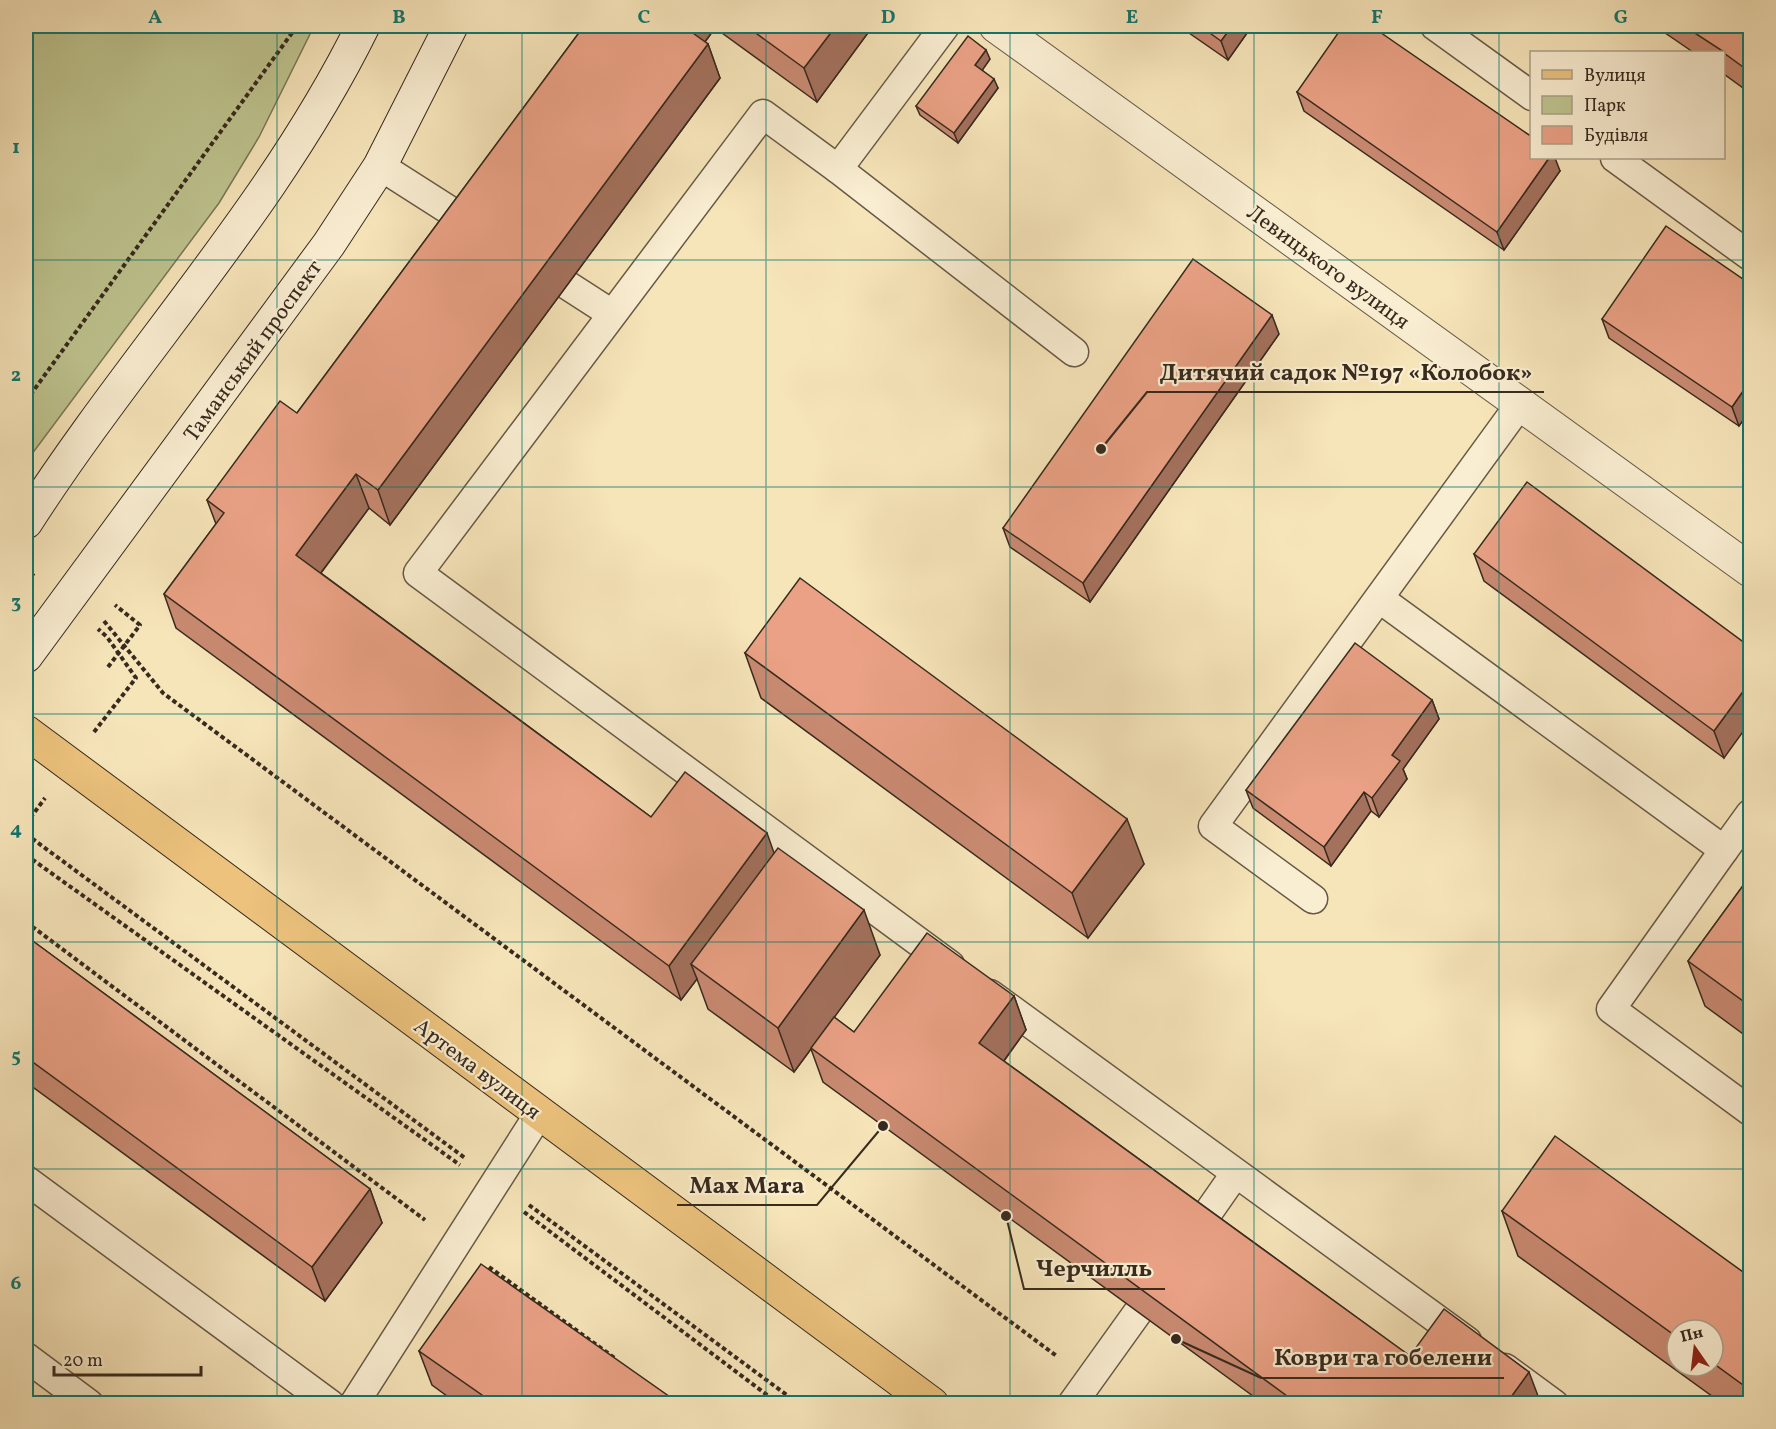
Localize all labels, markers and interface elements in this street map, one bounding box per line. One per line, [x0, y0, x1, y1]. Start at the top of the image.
text: A [148, 4, 162, 32]
text: B [392, 4, 406, 32]
text: C [638, 4, 651, 32]
text: D [881, 4, 895, 32]
text: E [1126, 4, 1138, 32]
text: F [1371, 4, 1383, 32]
text: G [1614, 4, 1628, 32]
legend [1530, 51, 1725, 159]
text: Вулиця [1584, 64, 1646, 89]
text: Парк [1584, 94, 1626, 119]
text: Будівля [1584, 124, 1648, 149]
text: 1 [12, 134, 20, 162]
street label: Левицького вулиця [1240, 198, 1415, 338]
street label: Таманський проспект [177, 254, 331, 449]
callout: Дитячий садок №197 «Колобок» [1147, 350, 1544, 392]
text: Дитячий садок №197 «Колобок» [1159, 357, 1533, 391]
text: 2 [11, 362, 21, 390]
text: 3 [11, 589, 21, 617]
text: 4 [10, 816, 22, 844]
street label: Артема вулиця [407, 1012, 546, 1128]
text: 5 [11, 1043, 21, 1071]
callout: Max Mara [677, 1163, 817, 1205]
text: Max Mara [689, 1170, 805, 1204]
callout: Черчилль [1024, 1247, 1165, 1289]
text: Черчилль [1036, 1253, 1152, 1287]
text: 6 [11, 1270, 22, 1298]
north arrow [1665, 1318, 1725, 1378]
text: Пн [1678, 1322, 1706, 1349]
callout: Коври та гобелени [1261, 1336, 1504, 1378]
scale bar [54, 1339, 201, 1377]
text: Коври та гобелени [1274, 1342, 1492, 1376]
text: 20 m [63, 1349, 103, 1374]

